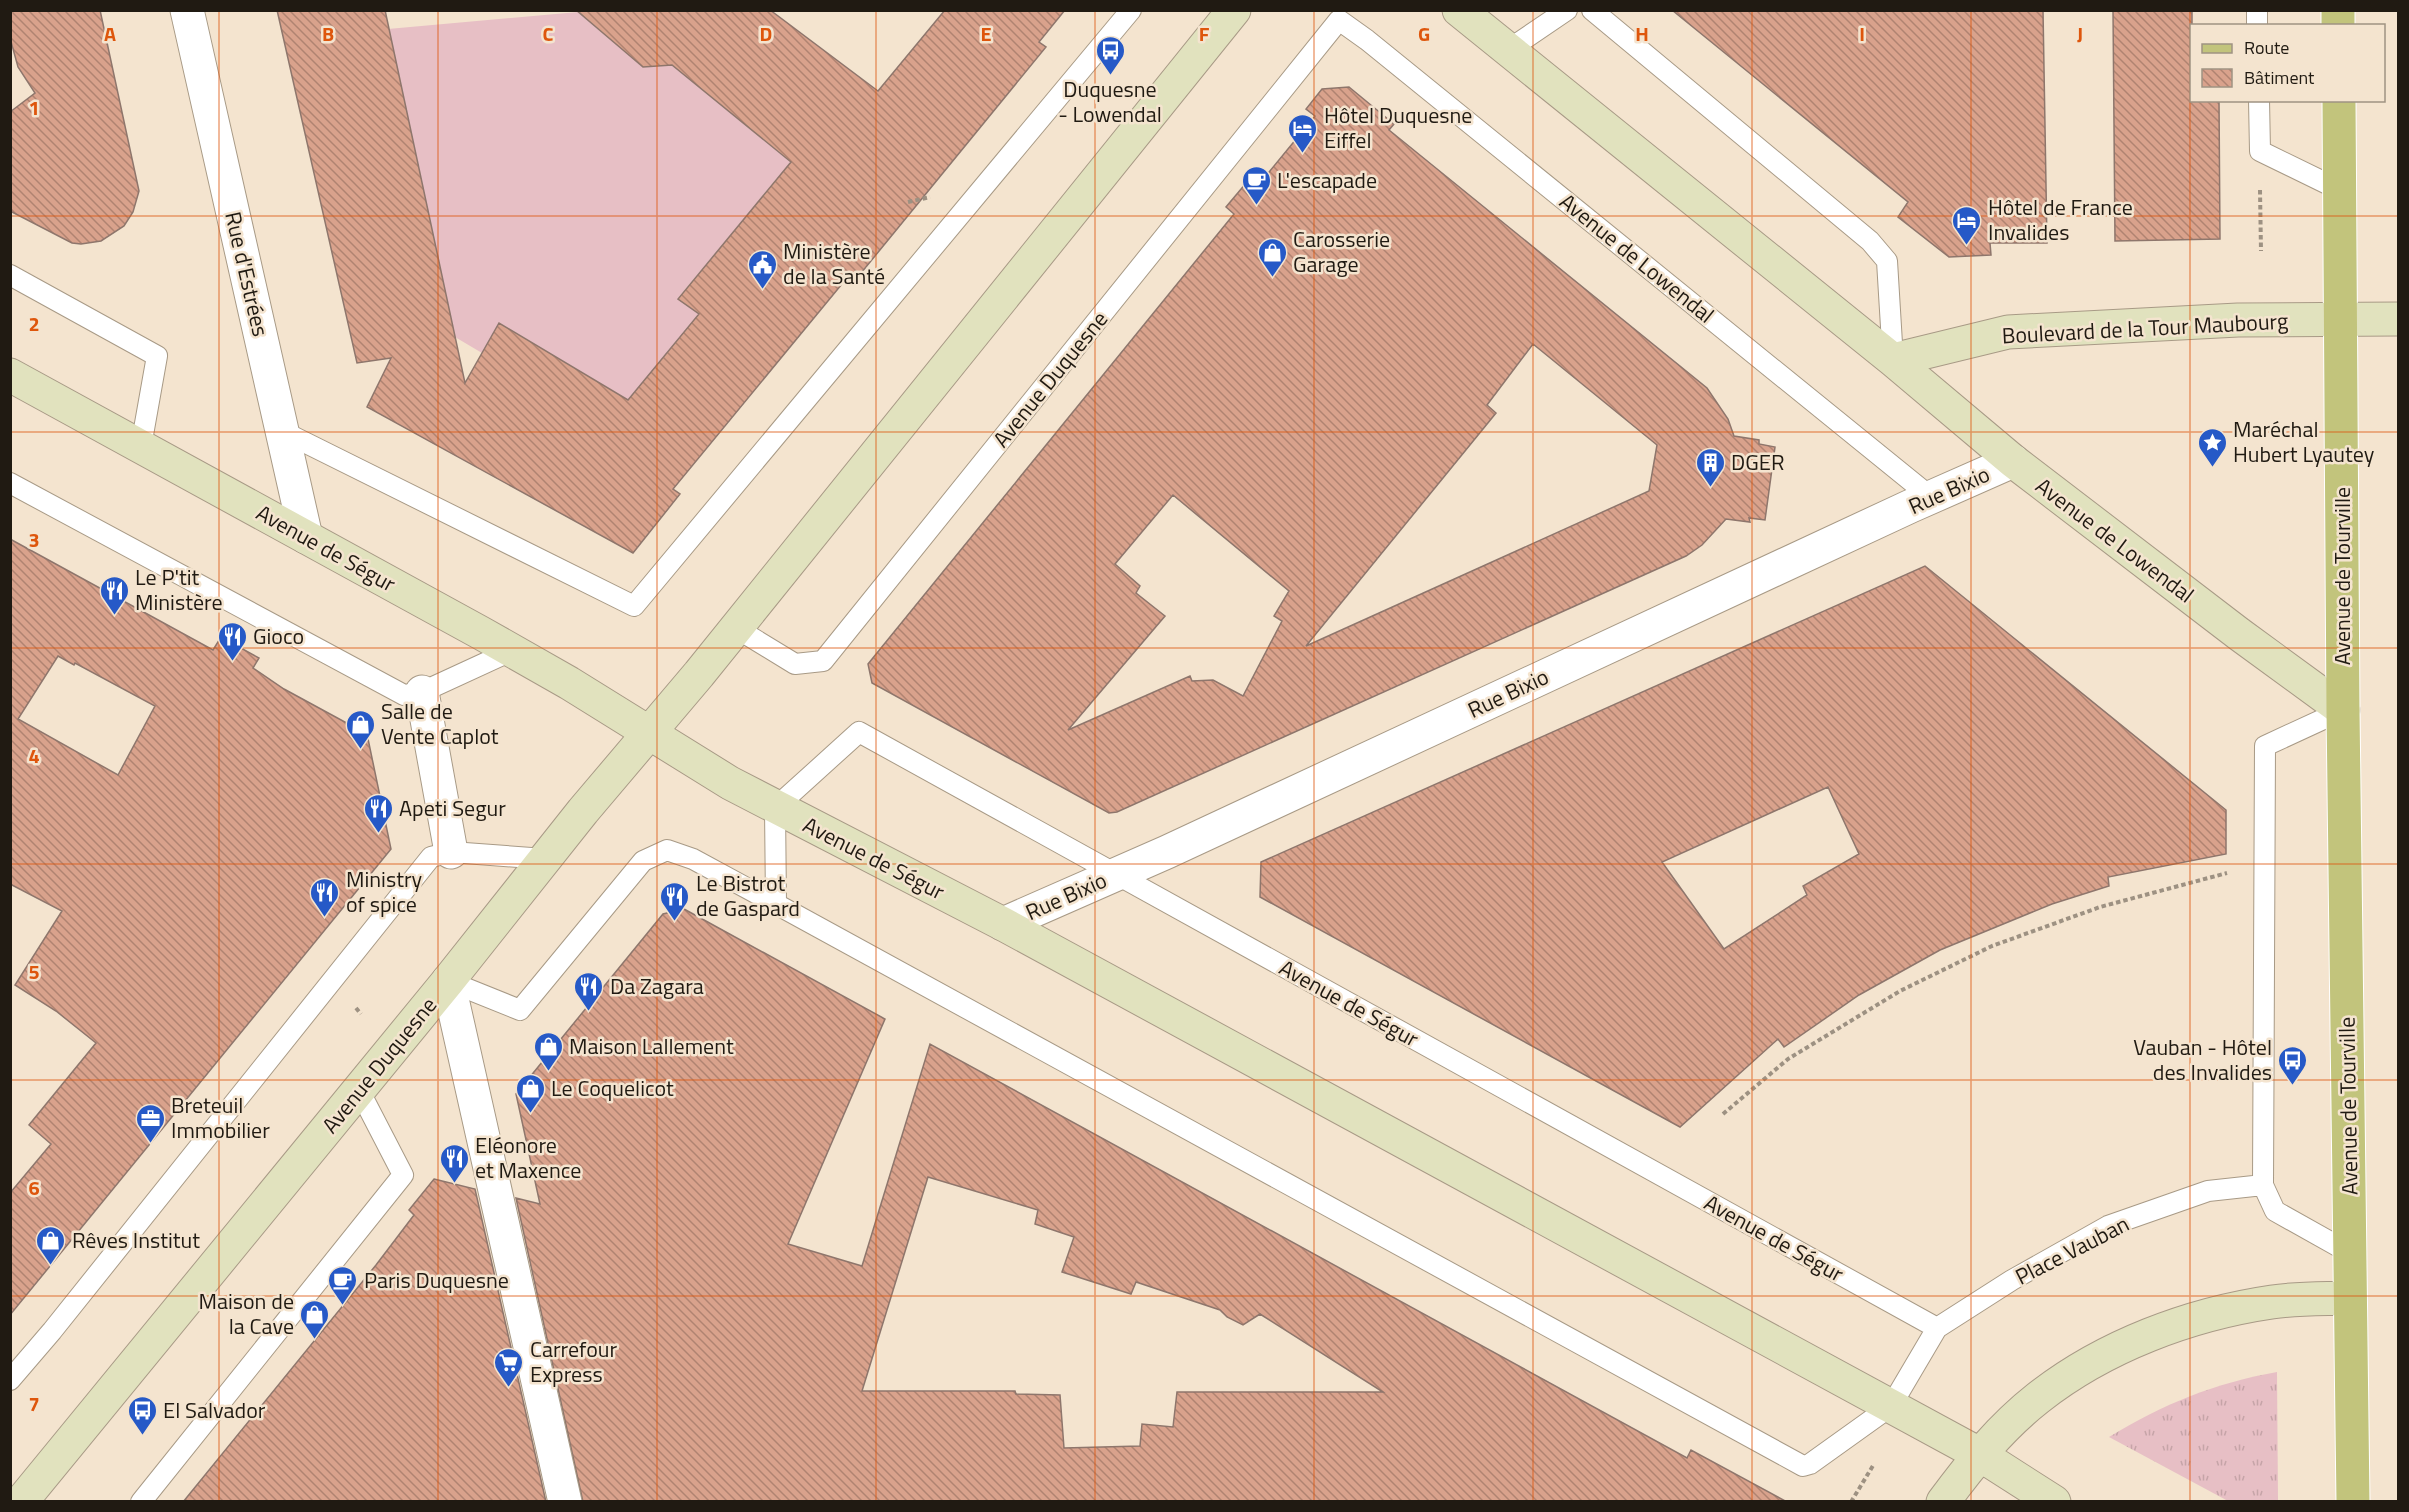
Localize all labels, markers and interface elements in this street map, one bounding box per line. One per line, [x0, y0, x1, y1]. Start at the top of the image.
text: A [104, 18, 116, 49]
text: B [322, 18, 334, 49]
text: C [543, 18, 554, 49]
text: D [760, 18, 772, 49]
text: E [980, 18, 992, 49]
text: F [1199, 18, 1210, 49]
text: G [1418, 18, 1430, 49]
text: H [1635, 18, 1649, 49]
text: I [1859, 18, 1865, 49]
text: J [2077, 18, 2083, 49]
legend [2190, 24, 2385, 102]
bus stop icon: Duquesne - Lowendal [1094, 34, 1126, 76]
text: Route [2244, 34, 2289, 61]
text: Bâtiment [2244, 64, 2315, 91]
place label: Duquesne - Lowendal [1058, 72, 1162, 131]
text: 1 [28, 92, 40, 123]
place label: Hôtel Duquesne Eiffel [1324, 98, 1472, 157]
hotel icon: Hôtel Duquesne Eiffel [1287, 112, 1319, 154]
place label: L'escapade [1277, 163, 1377, 197]
cafe icon: L'escapade [1240, 164, 1272, 206]
street label: Avenue de Lowendal [1552, 185, 1722, 331]
place label: Hôtel de France Invalides [1988, 190, 2133, 249]
hotel icon: Hôtel de France Invalides [1951, 204, 1983, 246]
street label: Rue d'Estrées [216, 208, 278, 340]
place label: Carosserie Garage [1293, 222, 1390, 281]
place label: Ministère de la Santé [783, 234, 885, 293]
shop icon: Carosserie Garage [1256, 236, 1288, 278]
public building icon: Ministère de la Santé [746, 248, 778, 290]
street label: Avenue Duquesne [984, 303, 1116, 455]
street label: Boulevard de la Tour Maubourg [2001, 304, 2289, 352]
text: 2 [28, 308, 40, 339]
place label: Maréchal Hubert Lyautey [2233, 412, 2375, 471]
place icon: Maréchal Hubert Lyautey [2196, 426, 2228, 468]
place label: DGER [1731, 445, 1784, 479]
building icon: DGER [1694, 446, 1726, 488]
street label: Rue Bixio [1903, 457, 1995, 523]
street label: Avenue de Lowendal [2029, 469, 2201, 611]
street label: Avenue de Tourville [2325, 487, 2359, 665]
street label: Avenue de Ségur [250, 496, 402, 601]
text: 3 [28, 524, 40, 555]
place label: Le P'tit Ministère [135, 560, 223, 619]
restaurant icon: Le P'tit Ministère [98, 574, 130, 616]
place label: Gioco [253, 619, 304, 653]
restaurant icon: Gioco [216, 620, 248, 662]
street label: Rue Bixio [1462, 659, 1554, 727]
place label: Salle de Vente Caplot [381, 694, 499, 753]
shop icon: Salle de Vente Caplot [344, 708, 376, 750]
text: 4 [28, 740, 40, 771]
place label: Apeti Segur [399, 791, 506, 825]
restaurant icon: Apeti Segur [362, 792, 394, 834]
street label: Avenue de Ségur [797, 808, 951, 908]
place label: Ministry of spice [346, 862, 422, 921]
street label: Rue Bixio [1020, 863, 1112, 929]
place label: Le Bistrot de Gaspard [696, 866, 800, 925]
restaurant icon: Ministry of spice [309, 876, 341, 918]
restaurant icon: Le Bistrot de Gaspard [659, 880, 691, 922]
street label: Avenue de Ségur [1273, 951, 1425, 1056]
text: 5 [28, 956, 40, 987]
place label: Da Zagara [610, 969, 704, 1003]
restaurant icon: Da Zagara [573, 970, 605, 1012]
street label: Avenue Duquesne [313, 989, 445, 1141]
street label: Avenue de Tourville [2329, 1017, 2367, 1195]
place label: Maison Lallement [569, 1029, 734, 1063]
shop icon: Maison Lallement [532, 1030, 564, 1072]
place label: Vauban - Hôtel des Invalides [2133, 1030, 2272, 1089]
bus stop icon: Vauban - Hôtel des Invalides [2277, 1044, 2309, 1086]
place label: Le Coquelicot [551, 1071, 674, 1105]
shop icon: Le Coquelicot [514, 1072, 546, 1114]
place label: Breteuil Immobilier [171, 1088, 270, 1147]
office icon: Breteuil Immobilier [134, 1102, 166, 1144]
place label: Eléonore et Maxence [475, 1128, 581, 1187]
restaurant icon: Eléonore et Maxence [438, 1142, 470, 1184]
text: 6 [28, 1172, 40, 1203]
street label: Avenue de Ségur [1698, 1186, 1850, 1291]
street label: Place Vauban [2009, 1207, 2135, 1293]
place label: Rêves Institut [72, 1223, 200, 1257]
shop icon: Rêves Institut [35, 1224, 67, 1266]
place label: Paris Duquesne [364, 1263, 509, 1297]
cafe icon: Paris Duquesne [327, 1264, 359, 1306]
place label: Maison de la Cave [198, 1284, 294, 1343]
shop icon: Maison de la Cave [299, 1298, 331, 1340]
place label: Carrefour Express [530, 1332, 617, 1391]
supermarket icon: Carrefour Express [493, 1346, 525, 1388]
text: 7 [28, 1388, 40, 1419]
place label: El Salvador [163, 1393, 266, 1427]
bus stop icon: El Salvador [126, 1394, 158, 1436]

